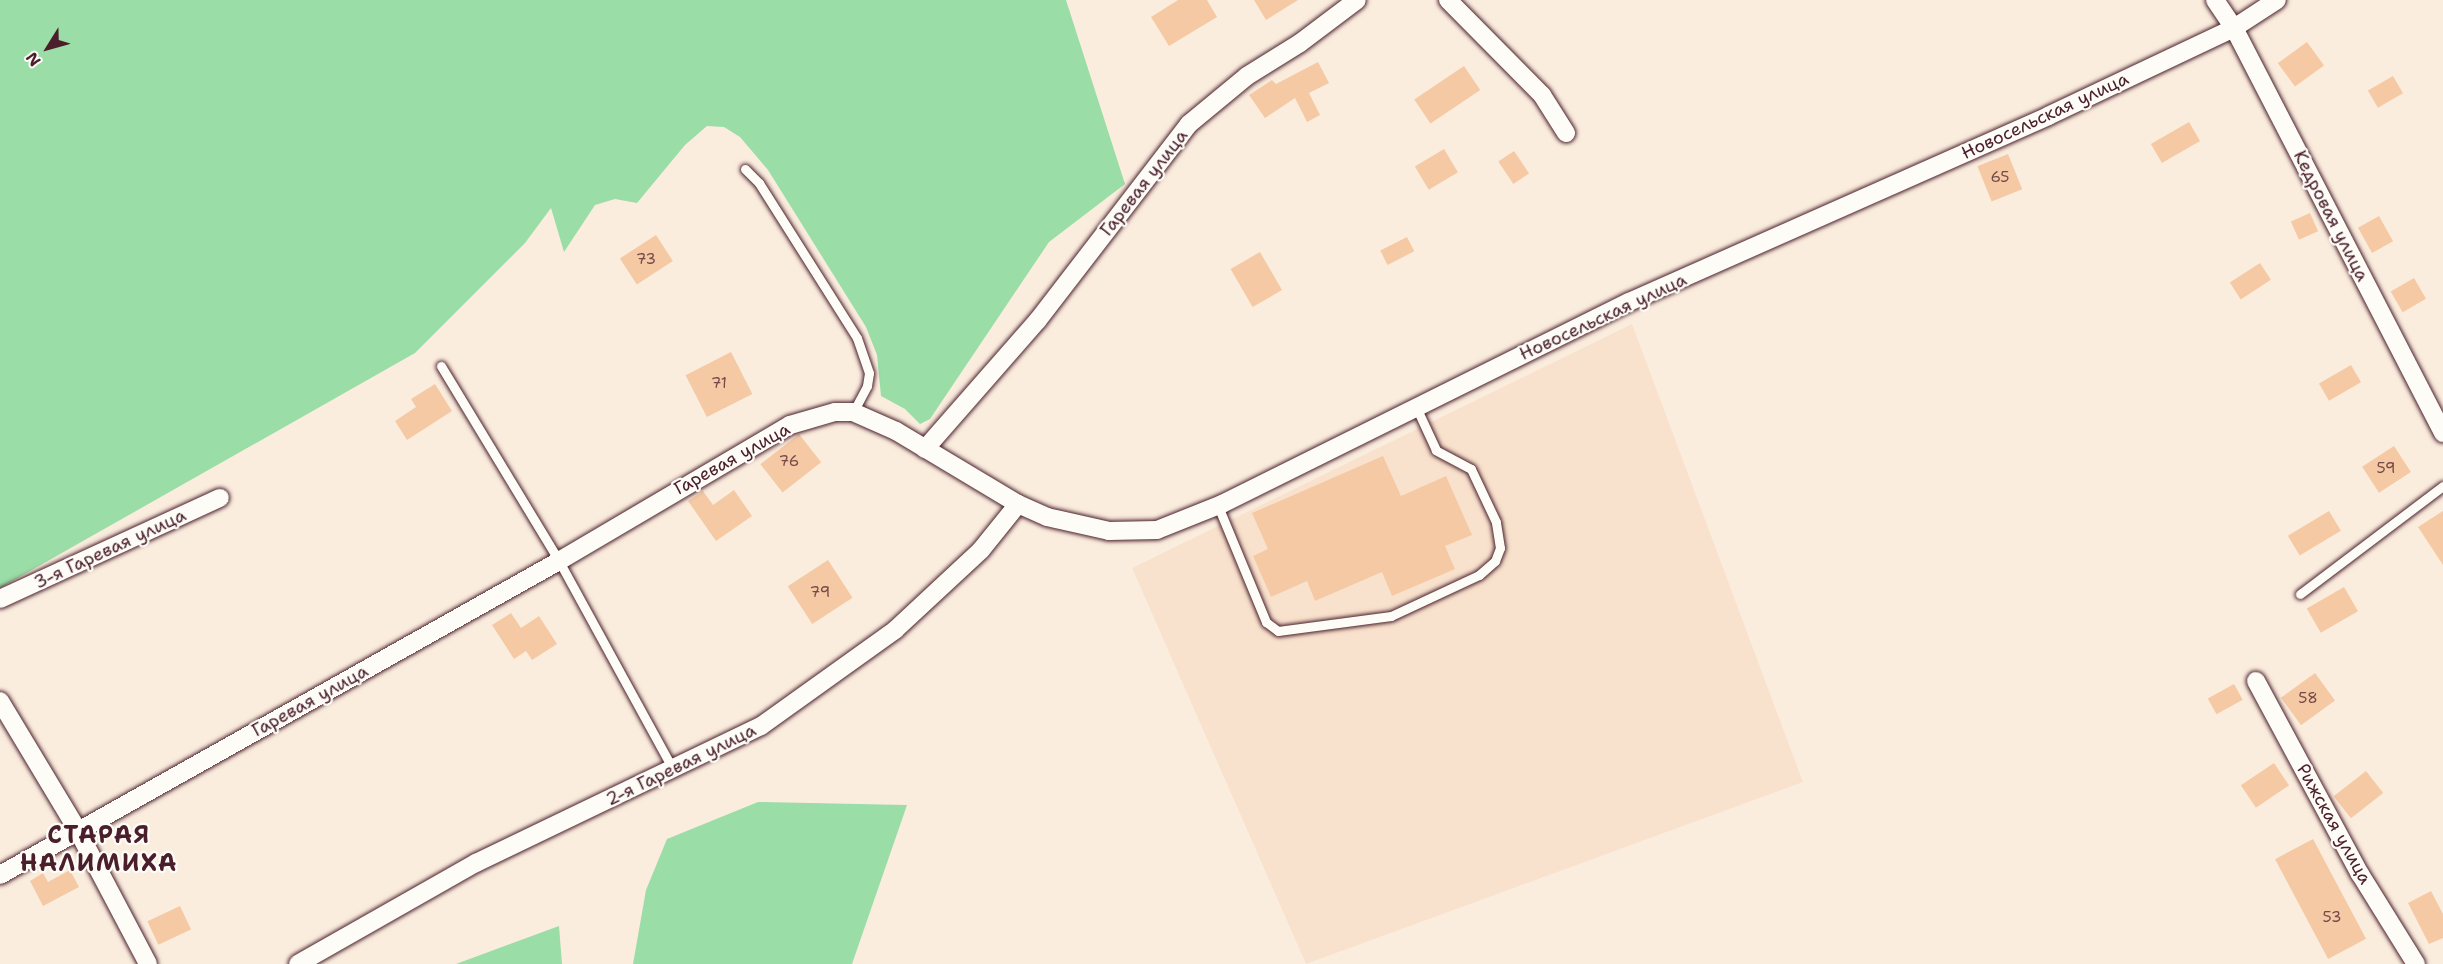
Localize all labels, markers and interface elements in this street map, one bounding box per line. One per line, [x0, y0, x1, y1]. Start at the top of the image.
north arrow [18, 18, 78, 78]
text: N [21, 48, 45, 71]
street label: Новосельская улица [1958, 68, 2132, 164]
street label: Гаревая улица [1096, 125, 1192, 241]
street label: Кедровая улица [2289, 147, 2373, 285]
house number: 65 [1990, 169, 2010, 187]
house number: 73 [636, 251, 656, 269]
street label: Новосельская улица [1516, 269, 1690, 365]
house number: 71 [711, 375, 727, 393]
street label: Гаревая улица [670, 418, 794, 500]
house number: 76 [779, 453, 799, 471]
house number: 59 [2377, 460, 2395, 478]
street label: 3-я Гаревая улица [31, 504, 189, 594]
house number: 79 [810, 584, 830, 602]
street label: Гаревая улица [248, 660, 372, 742]
house number: 58 [2298, 690, 2318, 708]
street label: 2-я Гаревая улица [602, 719, 760, 811]
street label: Рижская улица [2292, 760, 2376, 888]
district label: СТАРАЯ НАЛИМИХА [20, 822, 178, 878]
house number: 53 [2323, 909, 2341, 927]

